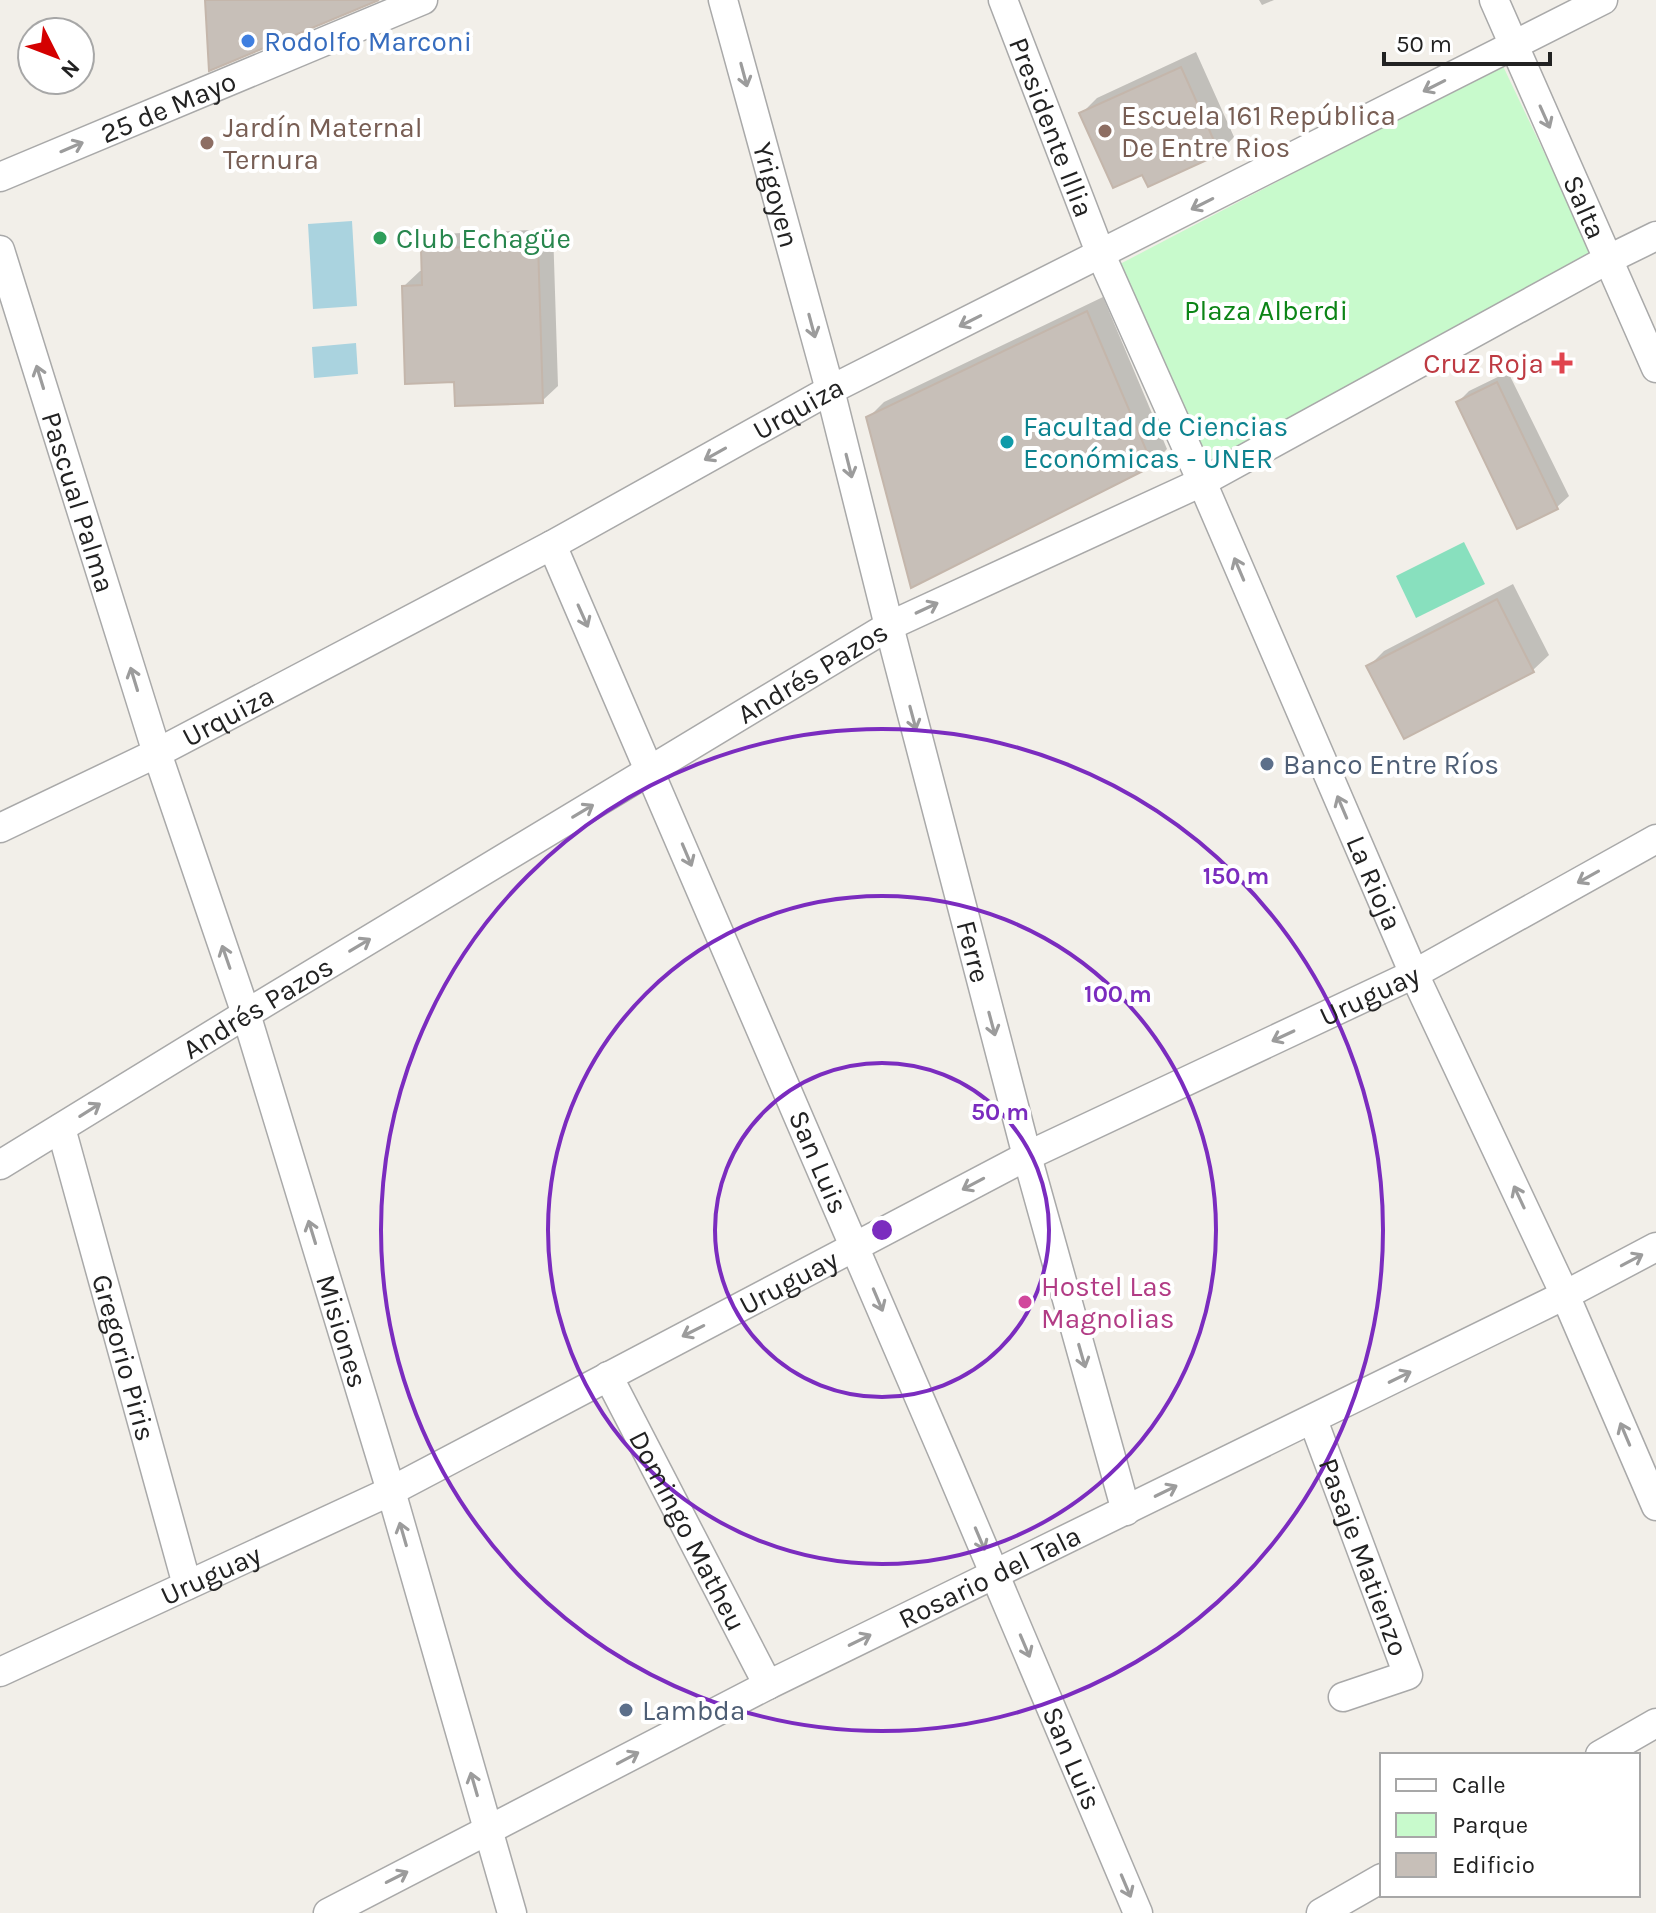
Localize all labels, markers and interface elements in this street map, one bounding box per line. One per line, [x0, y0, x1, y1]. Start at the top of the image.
north arrow [16, 16, 96, 96]
scale bar [1384, 16, 1550, 66]
place label: Rodolfo Marconi [264, 25, 472, 58]
text: 50 m [1396, 30, 1452, 58]
marker: Rodolfo Marconi [239, 32, 257, 50]
street label: Presidente Illia [1002, 33, 1101, 222]
text: N [55, 54, 85, 83]
one-way arrow [737, 62, 752, 88]
street label: 25 de Mayo [95, 64, 241, 150]
one-way arrow [1422, 79, 1446, 94]
place label: Escuela 161 República De Entre Rios [1121, 99, 1396, 164]
one-way arrow [1538, 104, 1553, 129]
place label: Jardín Maternal Ternura [223, 111, 423, 176]
marker: Escuela 161 República De Entre Rios [1096, 122, 1114, 140]
marker: Jardín Maternal Ternura [198, 134, 216, 152]
one-way arrow [59, 139, 84, 154]
street label: Yrigoyen [746, 139, 806, 251]
street label: Salta [1556, 170, 1613, 244]
one-way arrow [1191, 196, 1215, 212]
place label: Club Echagüe [396, 222, 571, 255]
marker: Club Echagüe [371, 229, 389, 247]
park label: Plaza Alberdi [1184, 294, 1348, 327]
one-way arrow [806, 312, 821, 338]
one-way arrow [958, 313, 982, 329]
place label: Cruz Roja [1423, 347, 1544, 380]
marker: Cruz Roja [1551, 352, 1573, 374]
one-way arrow [31, 365, 46, 390]
street label: Urquiza [747, 370, 849, 447]
street label: Pascual Palma [35, 408, 122, 597]
place label: Facultad de Ciencias Económicas - UNER [1023, 410, 1288, 475]
marker: Facultad de Ciencias Económicas - UNER [998, 433, 1016, 451]
one-way arrow [704, 447, 727, 463]
one-way arrow [842, 453, 857, 479]
one-way arrow [1231, 557, 1246, 581]
one-way arrow [915, 600, 939, 615]
one-way arrow [576, 604, 591, 628]
street label: Andrés Pazos [731, 615, 894, 731]
one-way arrow [125, 666, 140, 691]
street label: Urquiza [177, 679, 279, 754]
one-way arrow [906, 705, 921, 731]
place label: Banco Entre Ríos [1283, 748, 1499, 781]
marker: Banco Entre Ríos [1258, 755, 1276, 773]
one-way arrow [1334, 796, 1349, 820]
one-way arrow [571, 803, 594, 819]
street label: La Rioja [1339, 830, 1409, 935]
one-way arrow [680, 842, 695, 867]
text: 150 m [1203, 862, 1269, 890]
one-way arrow [1577, 869, 1600, 885]
street label: Ferre [949, 917, 997, 986]
one-way arrow [348, 937, 371, 953]
one-way arrow [218, 945, 233, 970]
street label: Andrés Pazos [177, 950, 339, 1066]
street label: Uruguay [1314, 958, 1425, 1033]
text: 100 m [1084, 980, 1152, 1008]
one-way arrow [986, 1011, 1001, 1037]
one-way arrow [1271, 1029, 1295, 1044]
text: 50 m [971, 1098, 1029, 1126]
one-way arrow [78, 1102, 101, 1118]
street label: San Luis [782, 1105, 855, 1219]
one-way arrow [961, 1177, 985, 1193]
one-way arrow [1511, 1185, 1526, 1209]
centre of rings [868, 1216, 896, 1244]
one-way arrow [304, 1219, 319, 1245]
street label: Uruguay [734, 1243, 843, 1322]
one-way arrow [1619, 1251, 1643, 1267]
place label: Hostel Las Magnolias [1041, 1270, 1174, 1335]
street label: Gregorio Piris [85, 1271, 162, 1444]
street label: Misiones [309, 1271, 375, 1392]
one-way arrow [871, 1287, 886, 1311]
marker: Hostel Las Magnolias [1016, 1293, 1034, 1311]
one-way arrow [682, 1324, 705, 1340]
one-way arrow [1076, 1343, 1091, 1369]
one-way arrow [1387, 1369, 1411, 1384]
one-way arrow [1617, 1423, 1632, 1447]
street label: Domingo Matheu [622, 1425, 753, 1636]
street label: Pasaje Matienzo [1312, 1453, 1415, 1661]
one-way arrow [1154, 1483, 1178, 1499]
street label: Rosario del Tala [893, 1519, 1086, 1636]
one-way arrow [395, 1522, 410, 1548]
one-way arrow [973, 1526, 988, 1550]
street label: Uruguay [155, 1538, 266, 1612]
one-way arrow [847, 1632, 871, 1647]
one-way arrow [1019, 1633, 1034, 1658]
place label: Lambda [642, 1694, 745, 1727]
marker: Lambda [617, 1701, 635, 1719]
street label: San Luis [1036, 1702, 1108, 1815]
one-way arrow [616, 1749, 639, 1765]
legend [1380, 1753, 1640, 1897]
text: Calle [1452, 1771, 1506, 1799]
one-way arrow [466, 1772, 481, 1798]
text: Parque [1452, 1811, 1528, 1839]
text: Edificio [1452, 1851, 1535, 1879]
one-way arrow [385, 1869, 409, 1885]
one-way arrow [1120, 1873, 1134, 1897]

